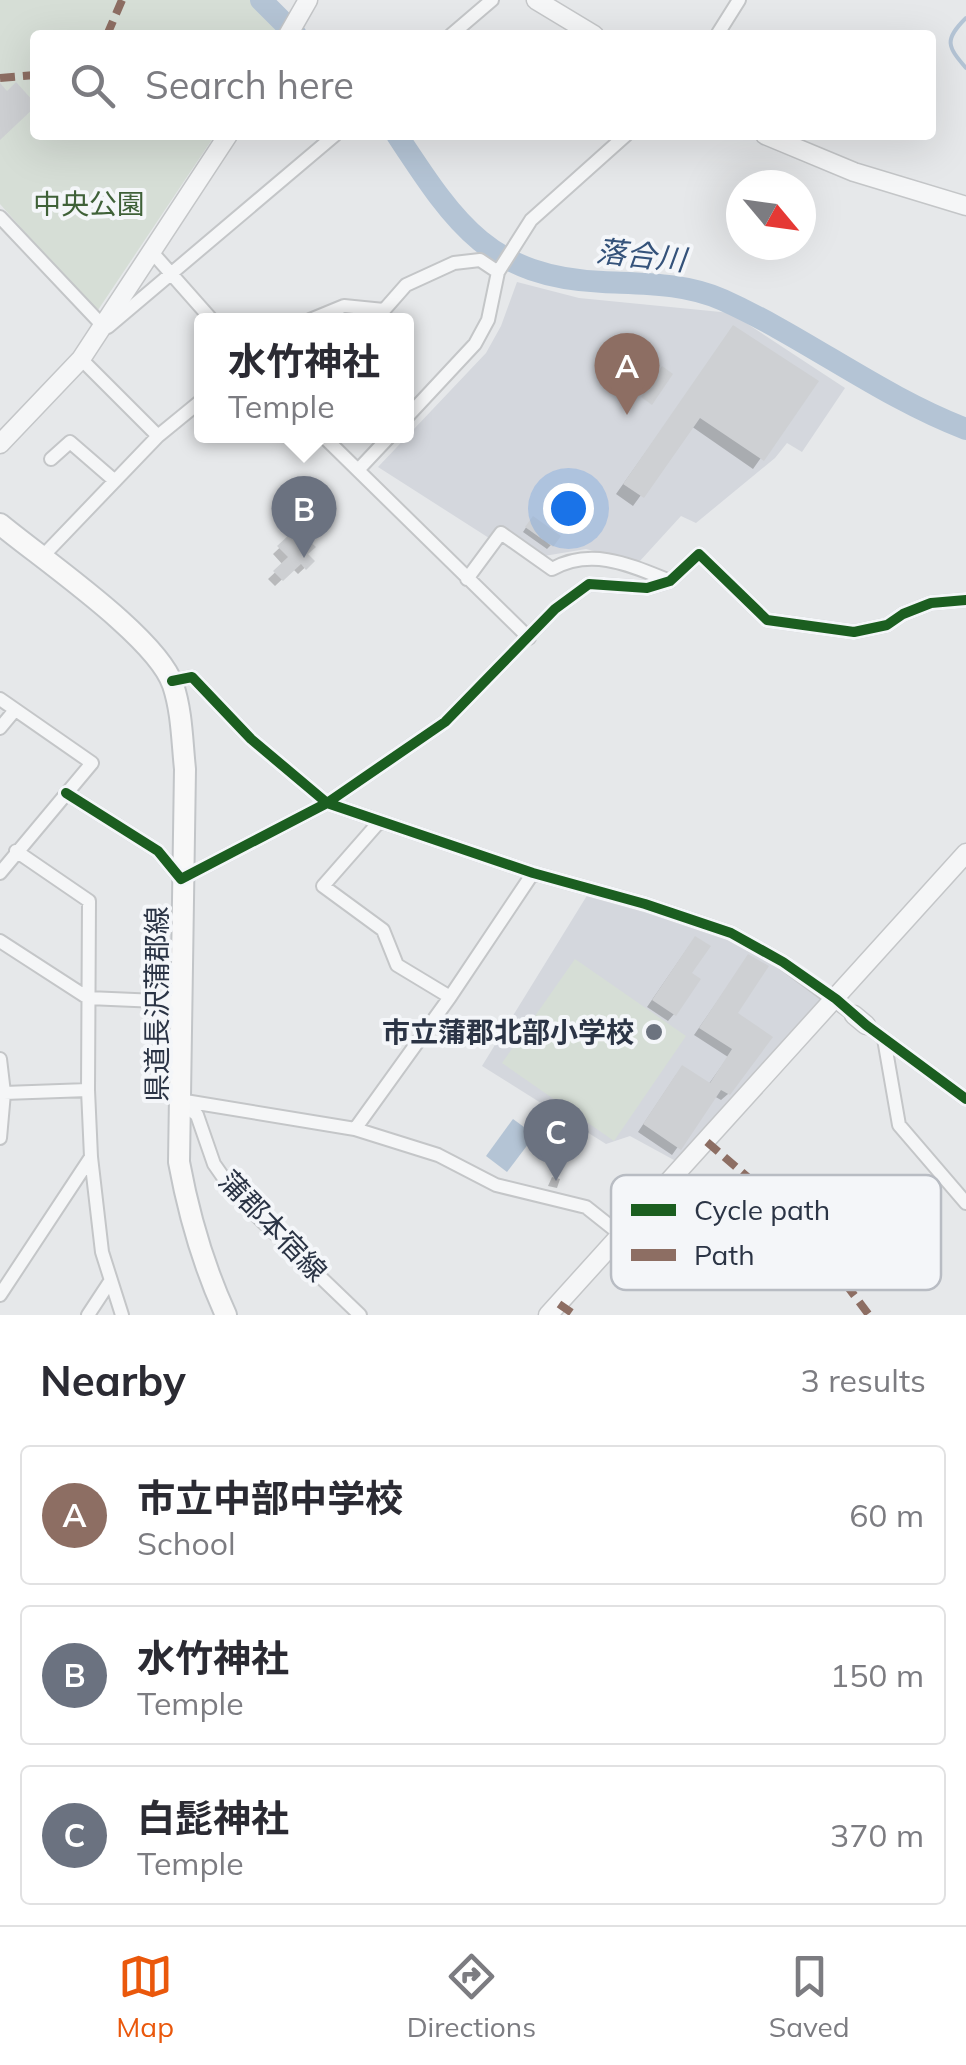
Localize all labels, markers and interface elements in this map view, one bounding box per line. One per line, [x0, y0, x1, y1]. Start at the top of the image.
search box [30, 30, 936, 140]
icon: search [65, 58, 120, 113]
text: Search here [145, 61, 354, 109]
north arrow [726, 170, 816, 260]
park label: 中央公園 [33, 186, 145, 221]
water label: 落合川 [594, 231, 691, 279]
popup [194, 313, 414, 443]
pin: A [594, 332, 660, 415]
text: 水竹神社 [228, 337, 380, 385]
text: Temple [228, 386, 335, 426]
pin: B [272, 476, 336, 558]
your location [543, 483, 594, 534]
street label: 県道長沢蒲郡線 [139, 906, 174, 1102]
place label: 市立蒲郡北部小学校 [382, 1014, 634, 1049]
marker: 市立蒲郡北部小学校 [643, 1021, 665, 1043]
pin: C [524, 1098, 588, 1181]
street label: 蒲郡本宿線 [212, 1163, 335, 1288]
legend [611, 1175, 941, 1290]
text: Cycle path [694, 1192, 830, 1227]
text: Path [694, 1237, 755, 1272]
text: Nearby [40, 1354, 186, 1407]
text: 3 results [801, 1360, 926, 1400]
text: 市立中部中学校 [137, 1474, 403, 1522]
text: A [62, 1495, 87, 1535]
text: 60 m [849, 1495, 924, 1535]
text: School [137, 1523, 236, 1563]
text: 水竹神社 [137, 1634, 289, 1682]
text: B [63, 1655, 86, 1695]
text: 150 m [830, 1655, 924, 1695]
text: Temple [137, 1683, 244, 1723]
text: 白髭神社 [137, 1794, 289, 1842]
text: C [64, 1815, 85, 1855]
text: 370 m [830, 1815, 924, 1855]
text: Temple [137, 1843, 244, 1883]
tab: Map [116, 1949, 174, 2044]
tab: Directions [407, 1949, 536, 2044]
tab: Saved [769, 1949, 850, 2044]

